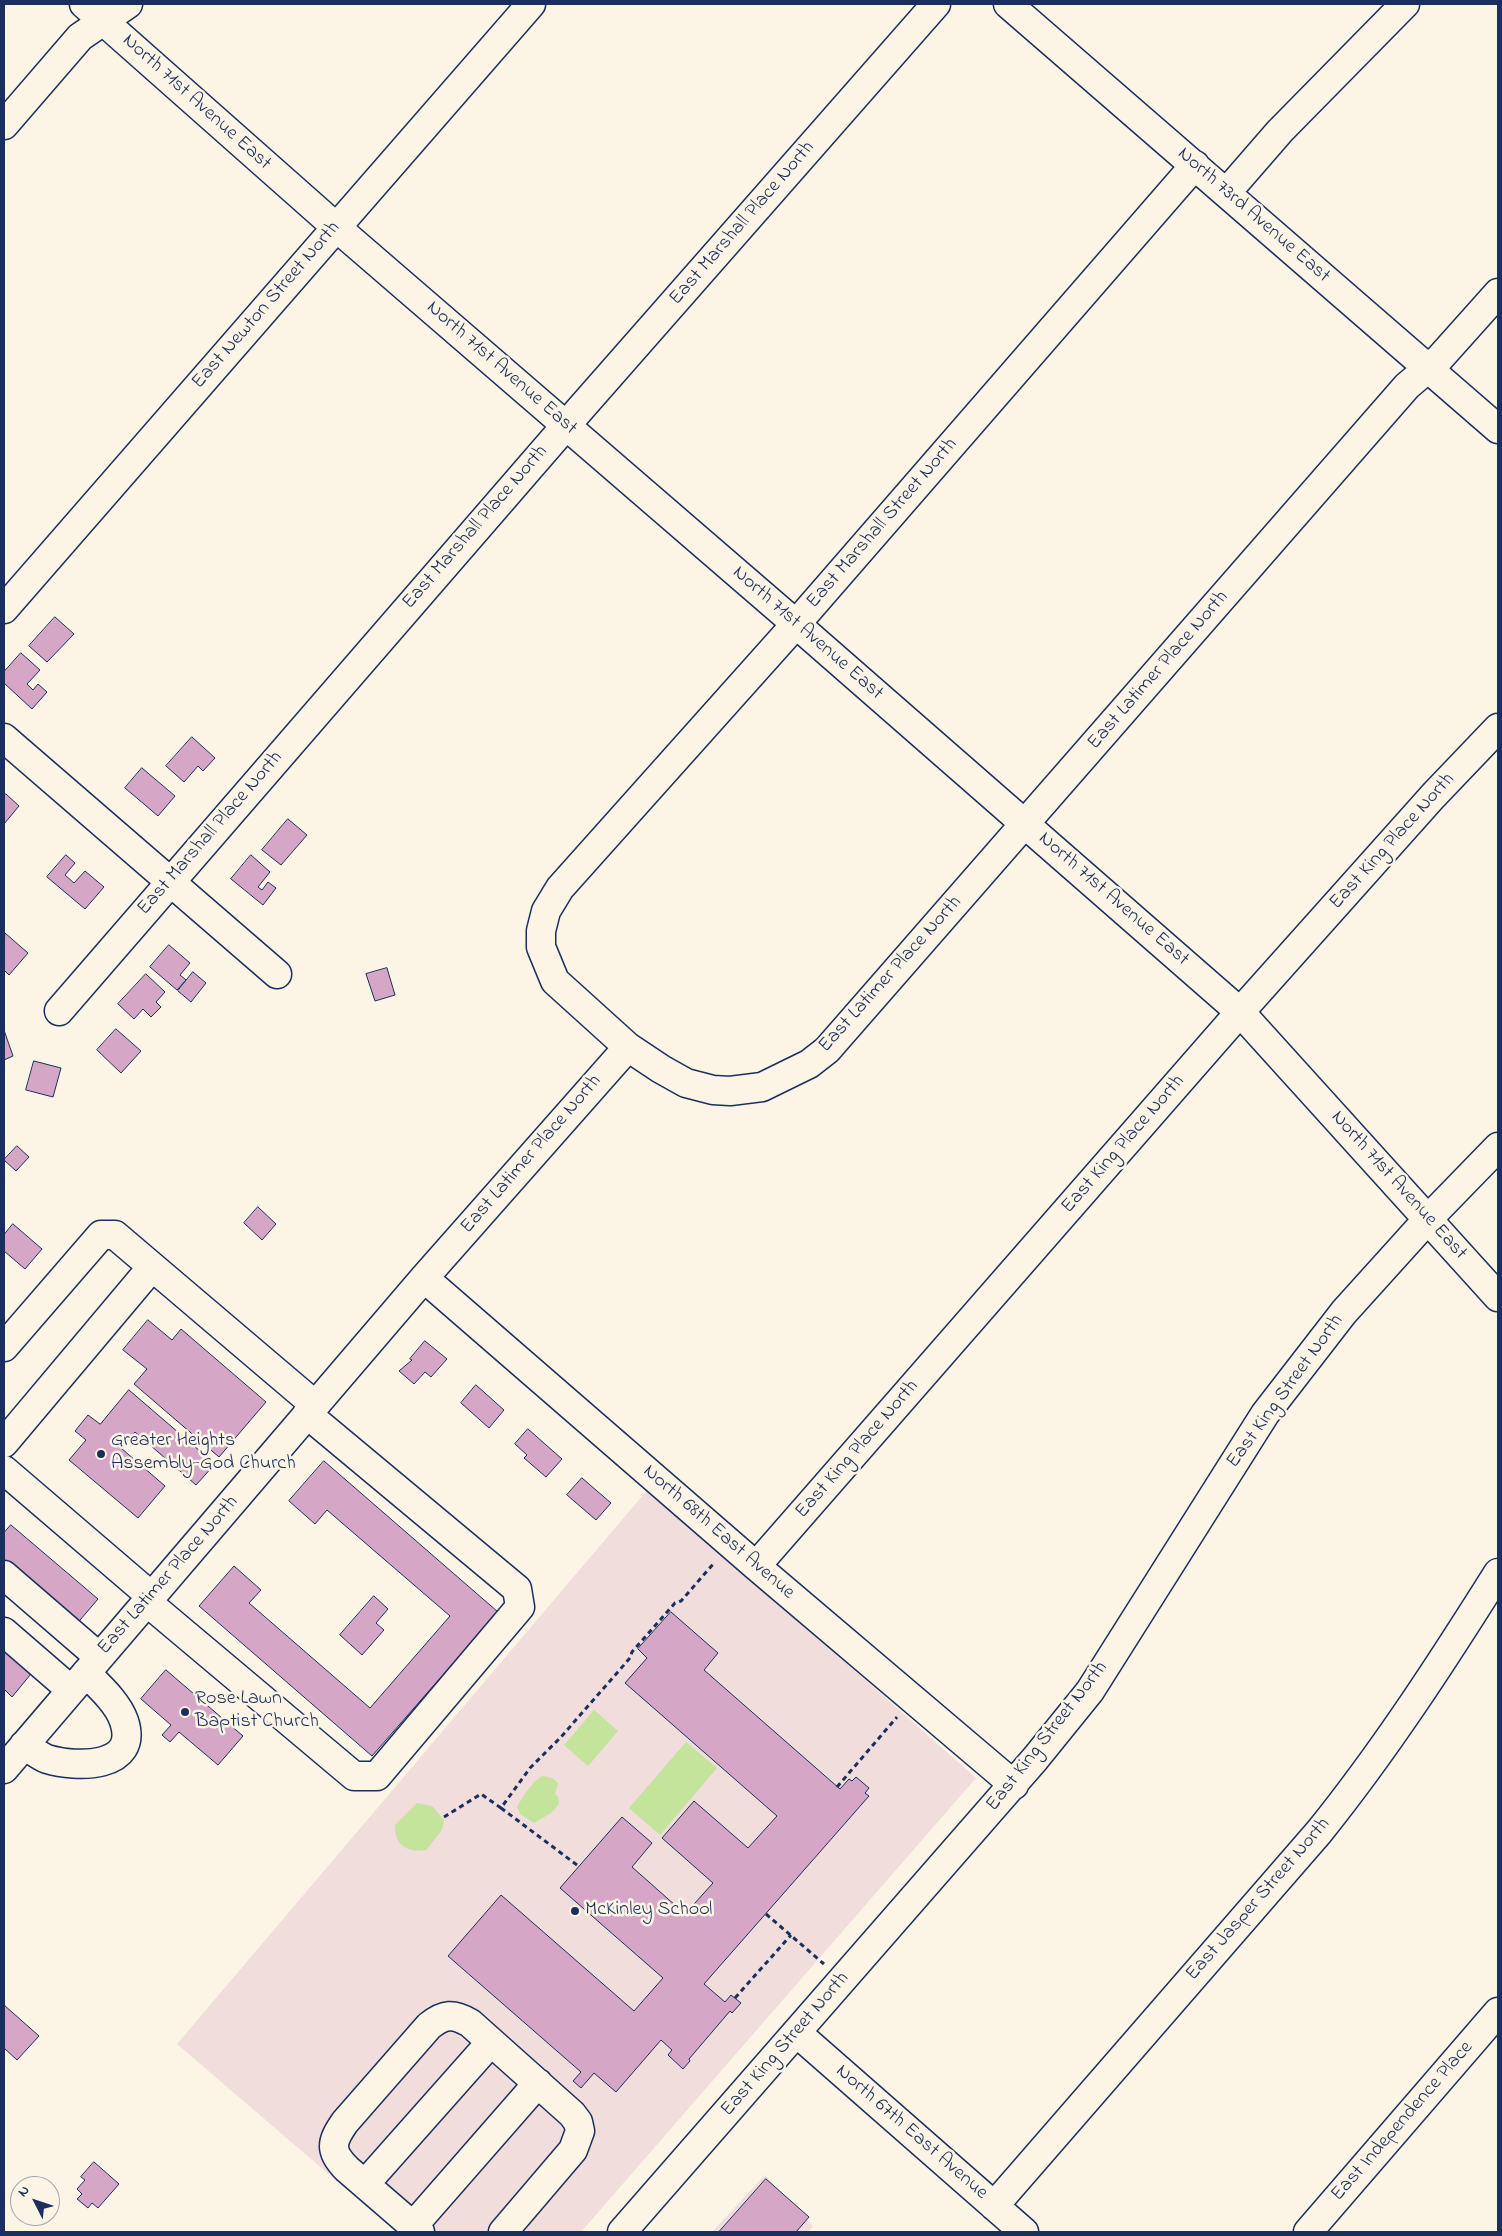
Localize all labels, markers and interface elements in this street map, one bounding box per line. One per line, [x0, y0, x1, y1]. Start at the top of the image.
street label: North 71st Avenue East [116, 30, 276, 176]
street label: East Marshall Place North [665, 137, 821, 311]
street label: North 73rd Avenue East [1172, 143, 1334, 289]
street label: East Newton Street North [188, 217, 346, 395]
street label: North 71st Avenue East [421, 297, 581, 441]
street label: East Marshall Street North [802, 434, 964, 614]
street label: East Marshall Place North [398, 441, 554, 615]
street label: North 71st Avenue East [727, 562, 887, 706]
street label: East Latimer Place North [1083, 587, 1235, 755]
street label: East Marshall Place North [133, 747, 289, 921]
street label: East King Place North [1325, 769, 1461, 915]
street label: North 71st Avenue East [1033, 828, 1193, 972]
street label: East Latimer Place North [814, 892, 968, 1058]
street label: East Latimer Place North [456, 1071, 608, 1239]
street label: East King Place North [1057, 1071, 1191, 1219]
street label: North 71st Avenue East [1325, 1106, 1471, 1266]
street label: East King Street North [1222, 1311, 1350, 1473]
street label: East King Place North [791, 1376, 925, 1524]
place label: Greater Heights Assembly-God Church [111, 1430, 296, 1477]
marker: Greater Heights Assembly-God Church [95, 1448, 107, 1460]
street label: North 68th East Avenue [637, 1460, 799, 1606]
street label: East Latimer Place North [93, 1492, 245, 1660]
street label: East King Street North [982, 1657, 1114, 1817]
place label: Rose Lawn Baptist Church [195, 1688, 319, 1735]
marker: Rose Lawn Baptist Church [179, 1706, 191, 1718]
street label: East Jasper Street North [1182, 1814, 1336, 1986]
place label: McKinley School [585, 1899, 712, 1923]
marker: McKinley School [569, 1905, 581, 1917]
street label: East King Street North [717, 1968, 855, 2122]
street label: East Independence Place [1327, 2037, 1479, 2207]
street label: North 67th East Avenue [830, 2060, 992, 2206]
north arrow [10, 2176, 60, 2226]
text: N [13, 2181, 35, 2202]

